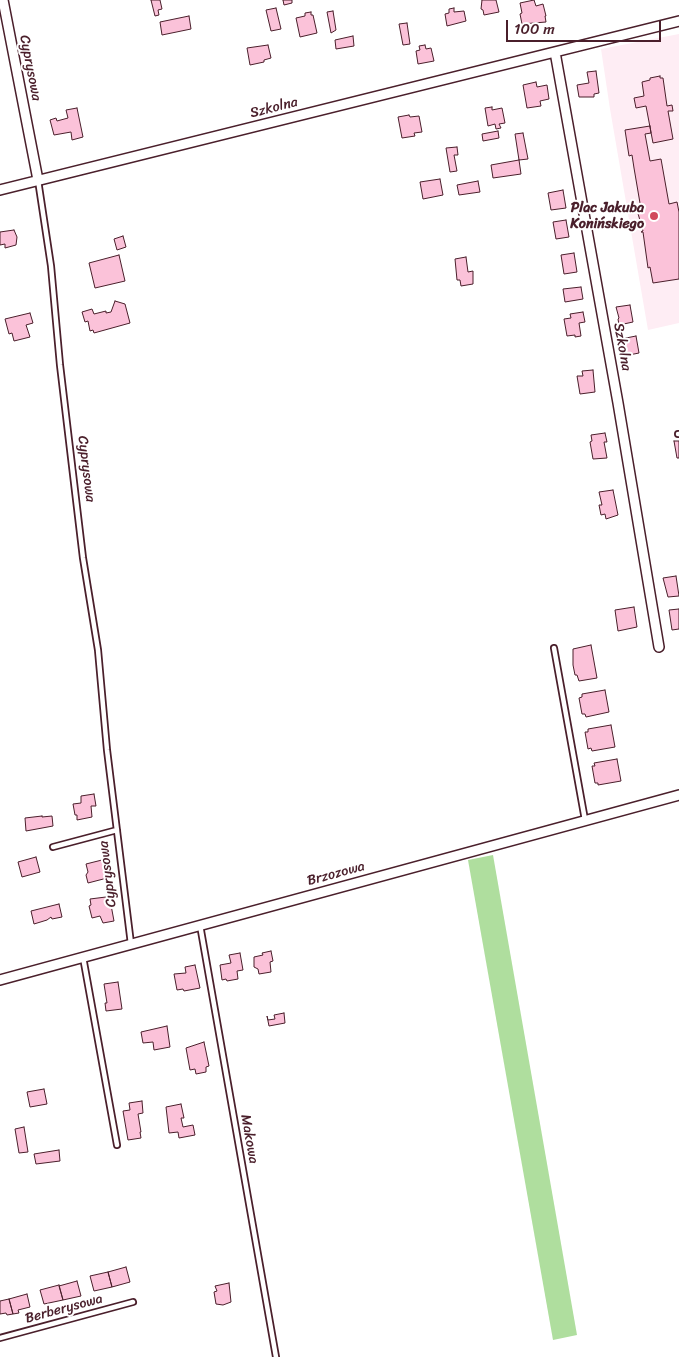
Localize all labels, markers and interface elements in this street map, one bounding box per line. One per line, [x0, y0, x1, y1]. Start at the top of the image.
scale bar [509, 10, 664, 42]
text: 100 m [514, 16, 555, 42]
street label: Cyprysowa [15, 34, 45, 102]
street label: Szkolna [248, 94, 300, 122]
place label: Plac Jakuba Konińskiego [570, 200, 644, 232]
marker: Plac Jakuba Konińskiego [648, 210, 660, 222]
street label: Szkolna [610, 322, 634, 372]
street label: Cyprysowa [74, 435, 98, 503]
street label: Cyprysowa [96, 840, 120, 908]
street label: Brzozowa [305, 858, 367, 890]
street label: Makowa [236, 1113, 262, 1165]
street label: Berberysowa [23, 1291, 105, 1327]

